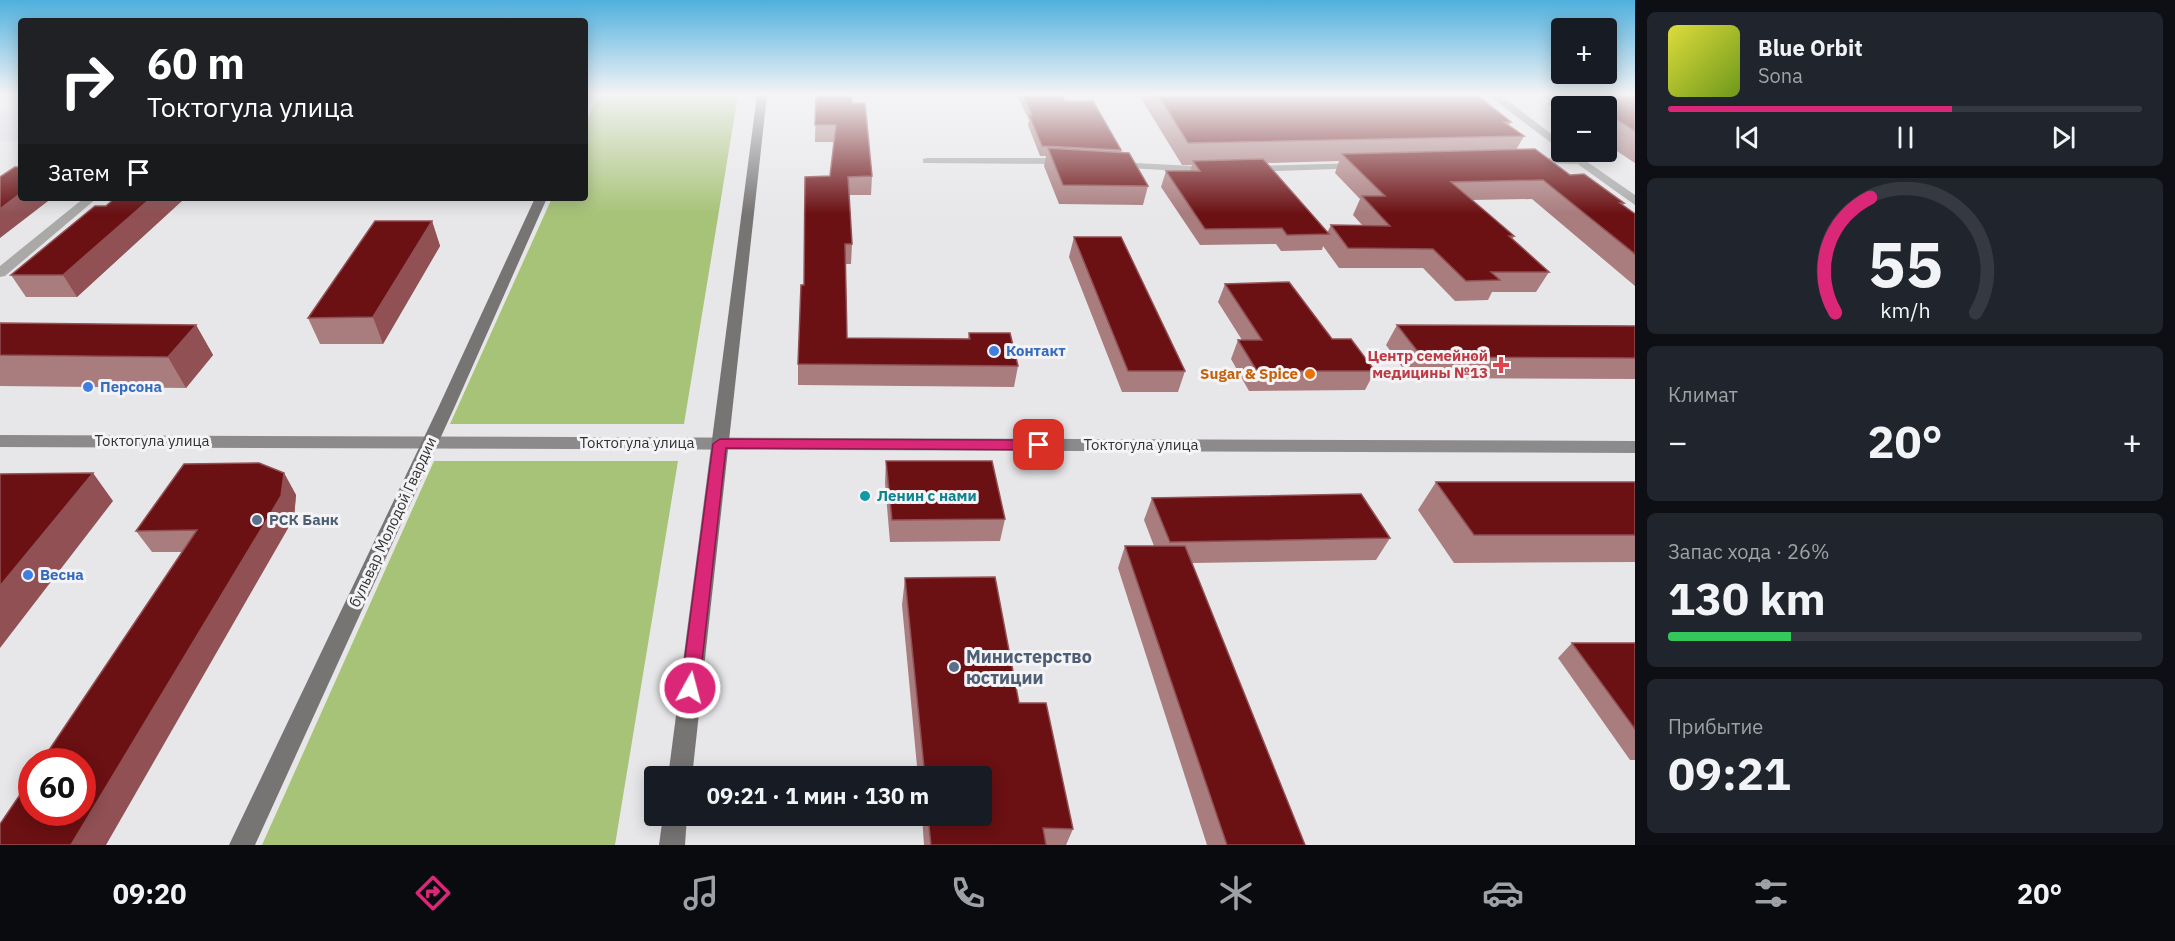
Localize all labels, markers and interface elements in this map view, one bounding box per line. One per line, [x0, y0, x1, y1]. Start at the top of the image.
map controls [1551, 18, 1617, 162]
button: + [1551, 18, 1617, 84]
text: Blue Orbit [1758, 33, 1863, 62]
text: 60 m [147, 36, 245, 91]
icon: right [48, 42, 126, 120]
text: Sona [1758, 62, 1803, 89]
text: Токтогула улица [147, 89, 354, 124]
button: − [1551, 96, 1617, 162]
icon: previous [1731, 121, 1764, 154]
icon: pause [1889, 121, 1922, 154]
icon: next [2047, 121, 2080, 154]
icon: arrive [122, 156, 155, 189]
text: Затем [48, 158, 110, 187]
text: 55 [1868, 223, 1942, 304]
text: km/h [1880, 297, 1930, 325]
place label: Контакт [1006, 341, 1066, 360]
marker: Контакт [987, 344, 1001, 358]
place label: Центр семейной медицины №13 [1367, 346, 1488, 382]
marker: Центр семейной медицины №13 [1492, 356, 1510, 374]
place label: Sugar & Spice [1200, 364, 1298, 383]
marker: Sugar & Spice [1303, 367, 1317, 381]
place label: Персона [100, 377, 163, 396]
marker: Персона [81, 380, 95, 394]
text: Климат [1668, 381, 1738, 408]
text: 20° [1867, 412, 1943, 470]
pin [1013, 419, 1064, 470]
text: − [1668, 420, 1688, 463]
text: + [2122, 420, 2142, 463]
icon: arrive [1022, 428, 1055, 461]
street label: Токтогула улица [94, 431, 210, 450]
street label: Токтогула улица [579, 433, 695, 452]
street label: бульвар Молодой Гвардии [345, 434, 440, 610]
street label: Токтогула улица [1083, 435, 1199, 454]
place label: Ленин с нами [877, 486, 977, 505]
marker: Ленин с нами [858, 489, 872, 503]
place label: РСК Банк [269, 510, 339, 529]
marker: РСК Банк [250, 513, 264, 527]
text: Запас хода · 26% [1668, 538, 1830, 565]
place label: Весна [40, 565, 84, 584]
marker: Весна [21, 568, 35, 582]
text: 130 km [1668, 569, 1826, 627]
place label: Министерство юстиции [966, 645, 1092, 689]
position arrow [658, 656, 722, 720]
marker: Министерство юстиции [947, 660, 961, 674]
text: Прибытие [1668, 713, 1763, 740]
text: 09:21 [1668, 744, 1791, 802]
speed limit sign: 60 [18, 748, 96, 826]
text: 09:21 · 1 мин · 130 m [707, 781, 929, 810]
icon: directions [412, 872, 454, 914]
icon: music [680, 872, 722, 914]
icon: phone [947, 872, 989, 914]
icon: climate [1215, 872, 1257, 914]
icon: car [1482, 872, 1524, 914]
icon: filters [1750, 872, 1792, 914]
text: 09:20 [113, 876, 186, 911]
text: 20° [2017, 876, 2062, 911]

